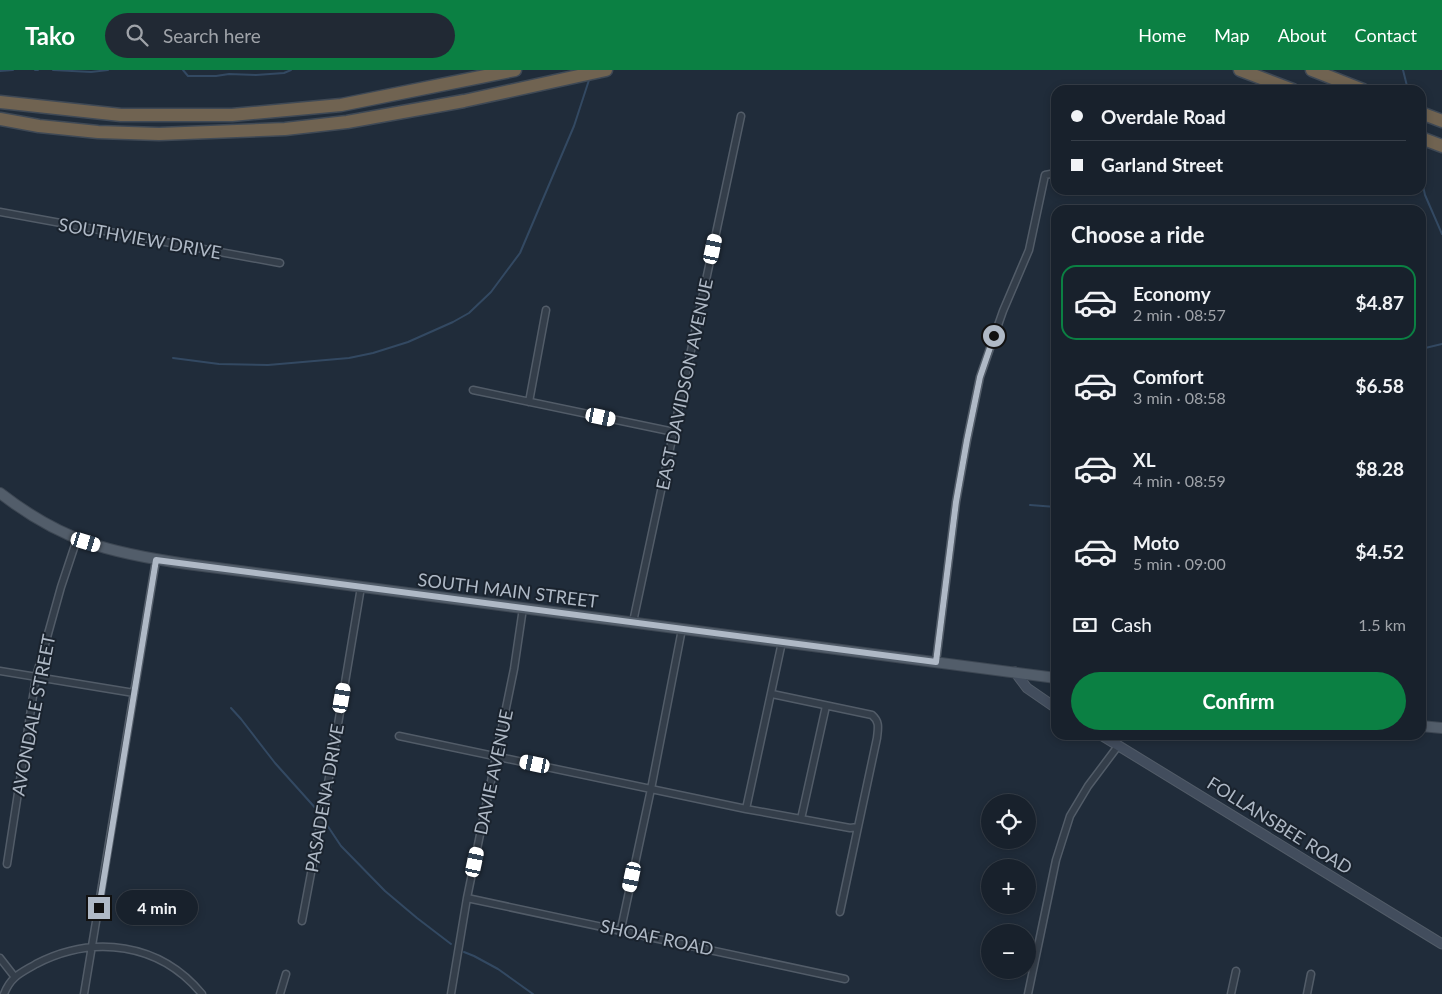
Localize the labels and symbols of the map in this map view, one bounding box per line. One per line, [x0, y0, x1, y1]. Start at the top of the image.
street label: SOUTHVIEW DRIVE [57, 213, 223, 263]
car [702, 233, 723, 265]
street label: EAST DAVIDSON AVENUE [651, 276, 717, 492]
route start [983, 325, 1005, 347]
car [584, 407, 617, 427]
car [69, 530, 102, 554]
street label: SOUTH MAIN STREET [416, 568, 600, 612]
street label: AVONDALE STREET [7, 632, 60, 798]
car [332, 682, 351, 714]
street label: DAVIE AVENUE [469, 707, 517, 837]
street label: PASADENA DRIVE [300, 722, 348, 874]
car [518, 754, 551, 774]
street label: FOLLANSBEE ROAD [1203, 771, 1357, 879]
car [464, 846, 485, 878]
car [621, 861, 642, 893]
callout: 4 min [116, 890, 199, 926]
route end [88, 897, 110, 919]
street label: SHOAF ROAD [598, 914, 716, 960]

